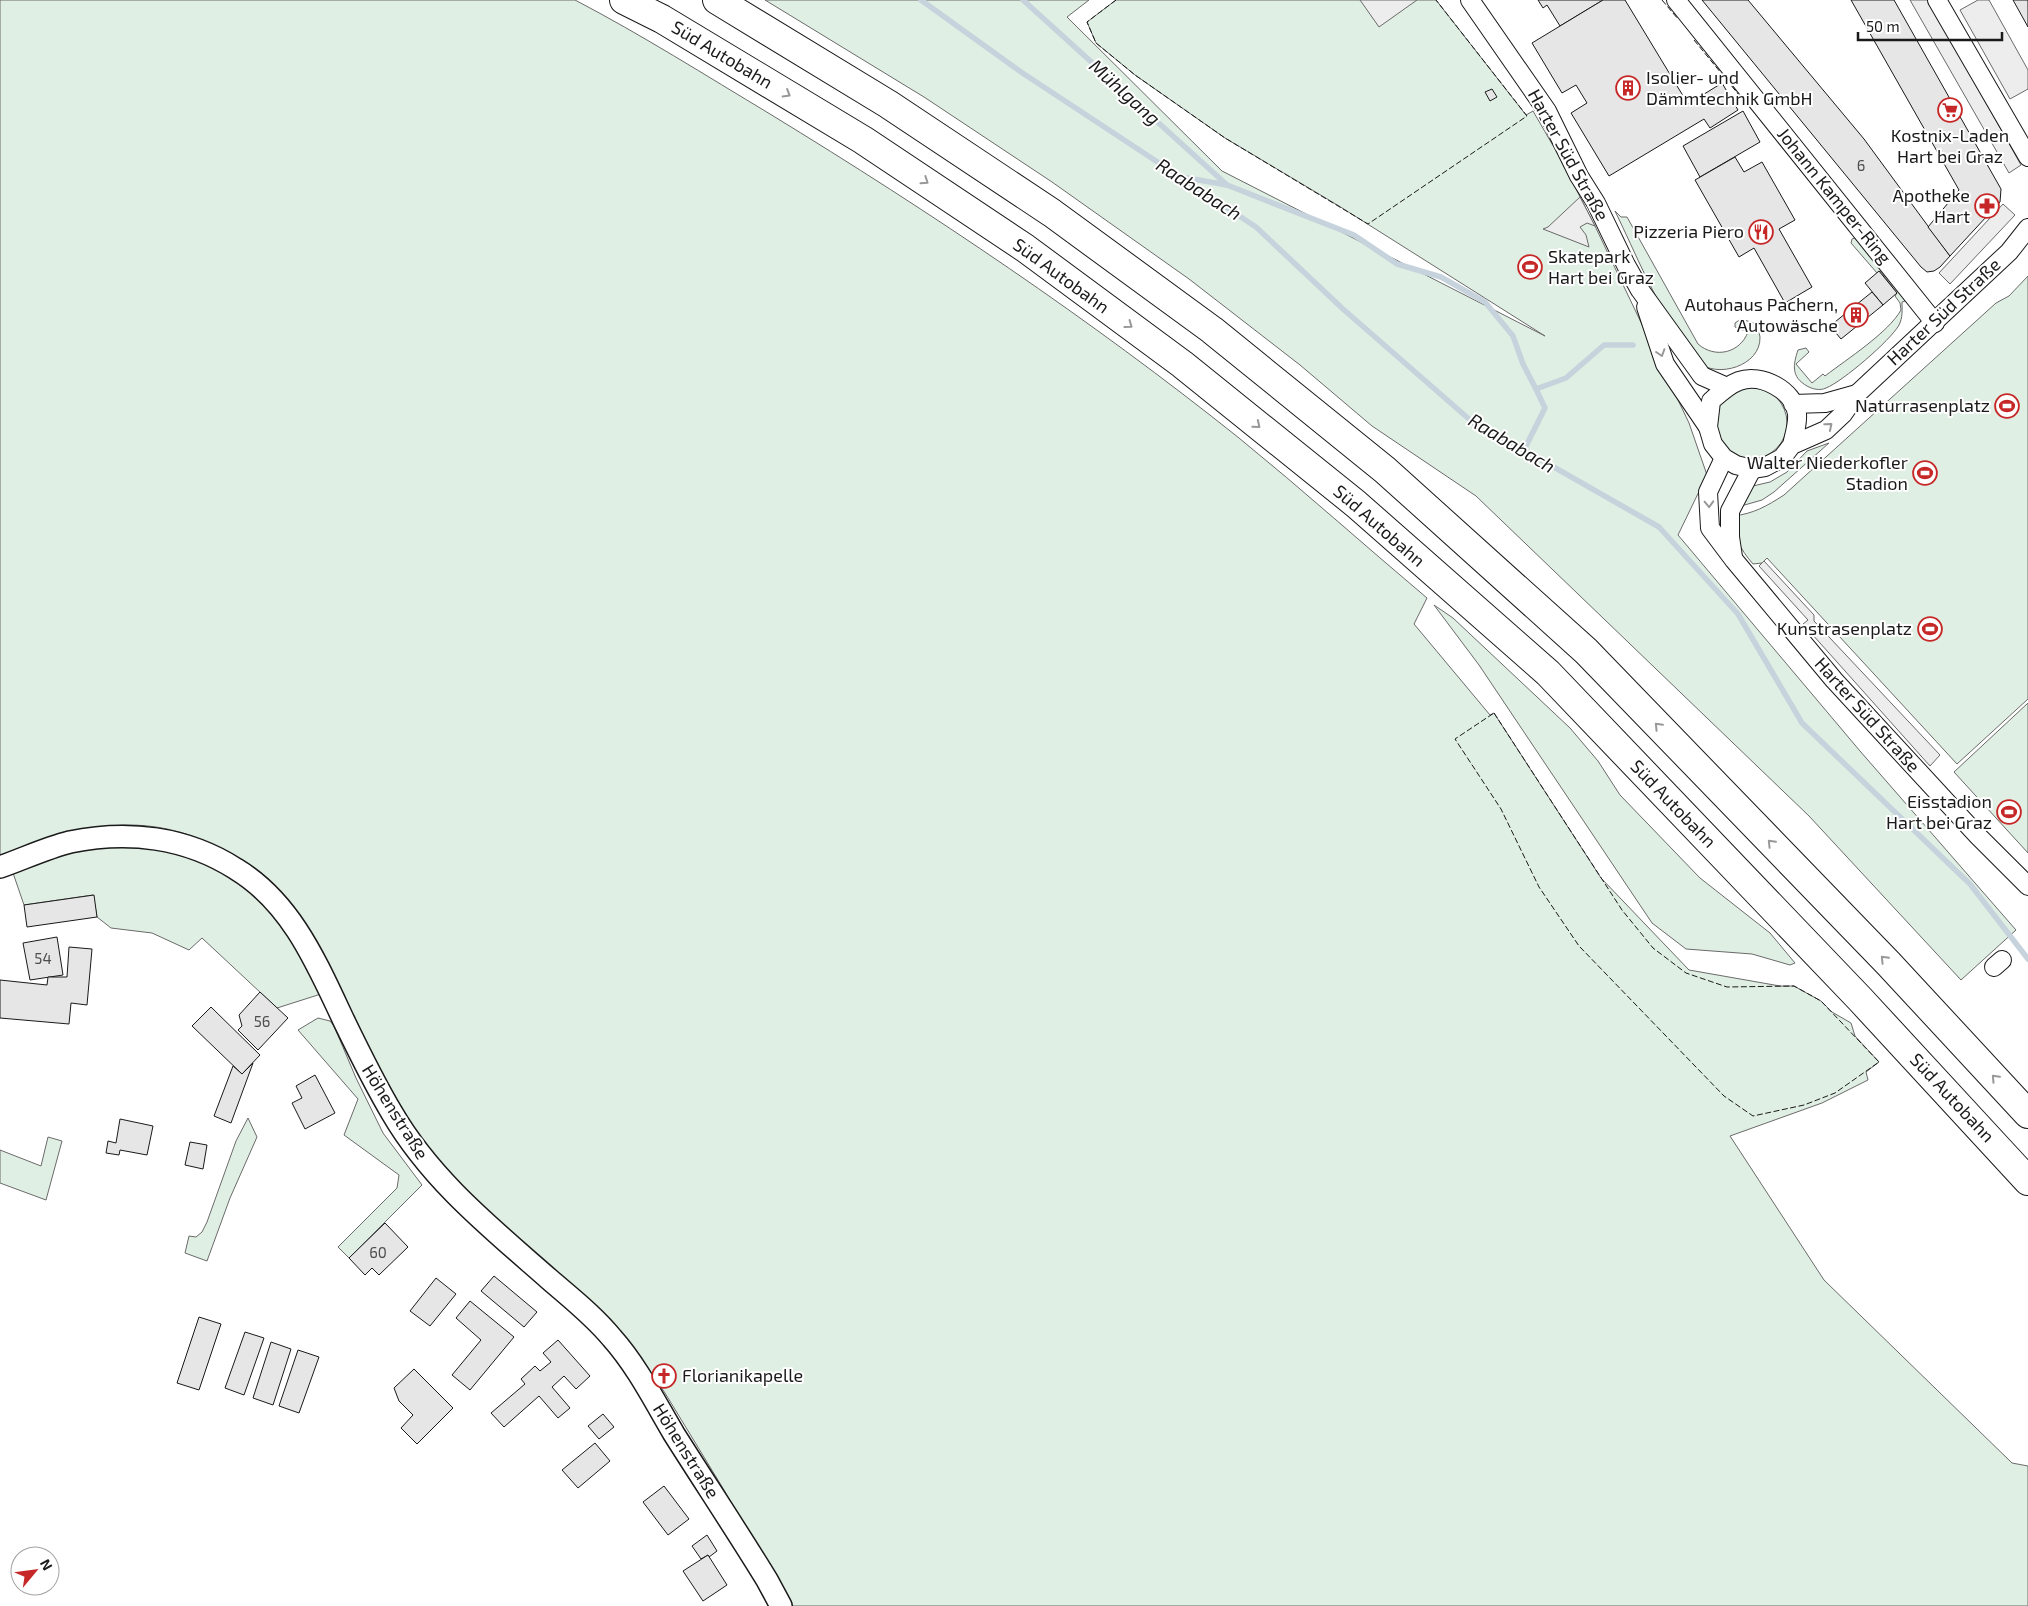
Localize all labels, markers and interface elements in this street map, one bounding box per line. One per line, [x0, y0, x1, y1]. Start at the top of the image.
scale bar [1858, 10, 2002, 42]
street label: Süd Autobahn [668, 15, 777, 93]
text: 50 m [1866, 17, 1900, 35]
water label: Mühlgang [1085, 54, 1166, 130]
place label: Isolier- und Dämmtechnik GmbH [1646, 66, 1812, 109]
building icon: Isolier- und Dämmtechnik GmbH [1615, 75, 1641, 101]
street label: Harter Süd Straße [1524, 85, 1614, 224]
one-way arrow [782, 88, 791, 98]
supermarket icon: Kostnix-Laden Hart bei Graz [1937, 97, 1963, 123]
street label: Johann Kamper-Ring [1773, 123, 1896, 268]
place label: Kostnix-Laden Hart bei Graz [1891, 124, 2009, 167]
water label: Raababach [1152, 152, 1246, 225]
house number: 6 [1857, 156, 1865, 174]
one-way arrow [919, 175, 928, 184]
place label: Apotheke Hart [1893, 184, 1970, 227]
pharmacy icon: Apotheke Hart [1974, 193, 2000, 219]
restaurant icon: Pizzeria Piero [1748, 219, 1774, 245]
place label: Pizzeria Piero [1633, 220, 1744, 242]
street label: Süd Autobahn [1009, 233, 1114, 318]
place label: Skatepark Hart bei Graz [1548, 245, 1654, 288]
street label: Harter Süd Straße [1882, 253, 2005, 369]
sports icon: Skatepark Hart bei Graz [1517, 254, 1543, 280]
place label: Autohaus Pachern, Autowäsche [1685, 293, 1838, 336]
building icon: Autohaus Pachern, Autowäsche [1843, 302, 1869, 328]
one-way arrow [1123, 319, 1133, 328]
one-way arrow [1655, 348, 1665, 357]
sports icon: Naturrasenplatz [1994, 393, 2020, 419]
place label: Naturrasenplatz [1855, 394, 1990, 416]
water label: Raababach [1465, 408, 1560, 477]
one-way arrow [1251, 420, 1260, 428]
one-way arrow [1824, 422, 1833, 431]
place label: Walter Niederkofler Stadion [1747, 451, 1908, 494]
sports icon: Walter Niederkofler Stadion [1912, 460, 1938, 486]
street label: Süd Autobahn [1329, 480, 1430, 571]
one-way arrow [1704, 500, 1714, 508]
sports icon: Kunstrasenplatz [1917, 616, 1943, 642]
place label: Kunstrasenplatz [1777, 617, 1912, 639]
street label: Harter Süd Straße [1810, 652, 1925, 776]
one-way arrow [1655, 722, 1664, 731]
street label: Süd Autobahn [1626, 755, 1721, 852]
place label: Eisstadion Hart bei Graz [1886, 790, 1992, 833]
sports icon: Eisstadion Hart bei Graz [1996, 799, 2022, 825]
one-way arrow [1768, 839, 1777, 848]
house number: 54 [34, 949, 52, 967]
one-way arrow [1881, 956, 1890, 965]
house number: 56 [254, 1012, 270, 1030]
street label: Süd Autobahn [1906, 1048, 2000, 1146]
street label: Höhenstraße [358, 1060, 434, 1163]
one-way arrow [1992, 1075, 2001, 1084]
house number: 60 [369, 1243, 387, 1261]
church icon: Florianikapelle [651, 1363, 677, 1389]
place label: Florianikapelle [682, 1364, 803, 1386]
street label: Höhenstraße [649, 1399, 725, 1502]
north arrow [10, 1546, 60, 1596]
text: N [37, 1556, 57, 1573]

